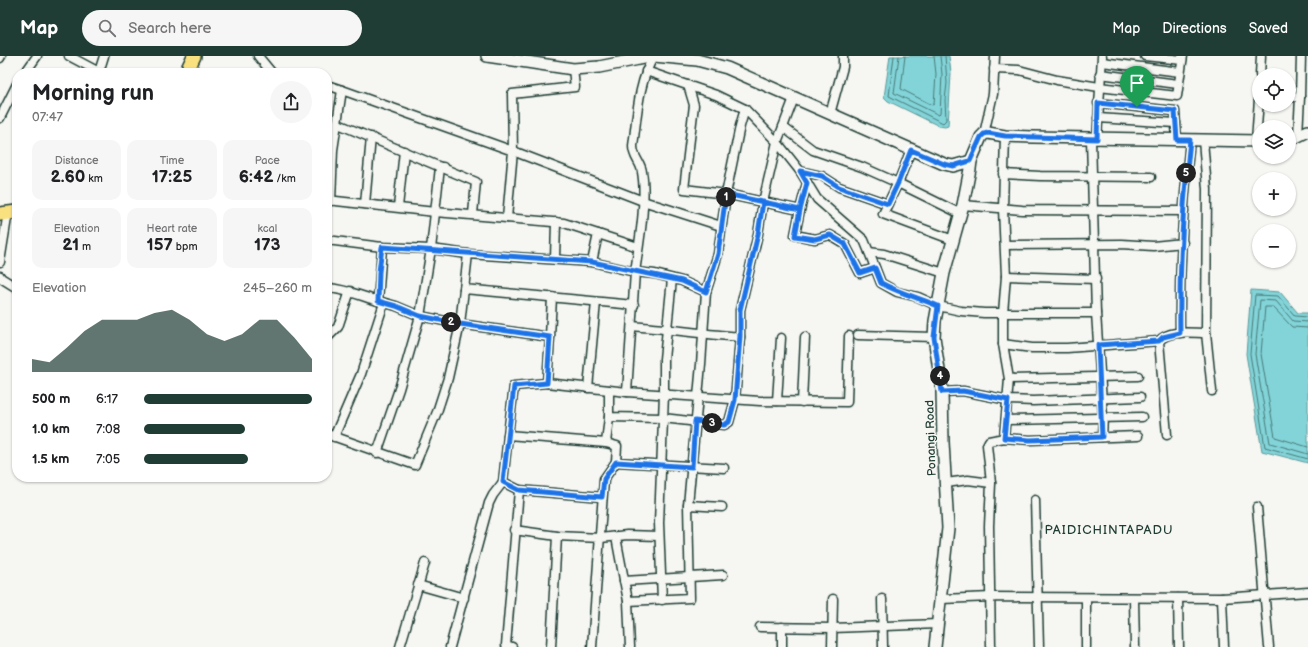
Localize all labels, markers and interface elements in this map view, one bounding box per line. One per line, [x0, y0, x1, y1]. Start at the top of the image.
search box [82, 10, 362, 46]
text: Map [20, 17, 58, 40]
icon: search [96, 17, 118, 39]
text: Search here [128, 19, 211, 38]
text: Map [1112, 20, 1140, 37]
text: Directions [1162, 20, 1227, 37]
text: Saved [1249, 20, 1288, 37]
pin [1120, 66, 1154, 107]
map controls [1252, 68, 1296, 268]
button: locate [1252, 68, 1296, 112]
icon: arrive [1126, 72, 1148, 94]
text: Morning run [32, 80, 154, 107]
button: share [270, 81, 312, 123]
text: 07:47 [32, 109, 63, 125]
button: layers [1252, 120, 1296, 164]
text: Distance [55, 154, 99, 167]
text: Time [160, 154, 184, 167]
text: Pace [255, 154, 280, 167]
pin: 5 [1176, 163, 1196, 183]
text: 5 [1183, 166, 1189, 179]
text: 2.60 [51, 167, 85, 187]
text: 17:25 [152, 167, 192, 187]
text: 6:42 [239, 167, 273, 187]
text: km [85, 172, 103, 185]
text: /km [273, 172, 296, 185]
button: + [1252, 172, 1296, 216]
pin: 1 [716, 187, 736, 207]
text: 1 [724, 190, 728, 203]
text: Elevation [54, 222, 100, 235]
text: Heart rate [147, 222, 197, 235]
text: kcal [257, 222, 277, 235]
button: − [1252, 224, 1296, 268]
text: 21 [62, 235, 79, 255]
text: 157 [146, 235, 173, 255]
text: 173 [254, 235, 281, 255]
text: m [79, 240, 91, 253]
text: bpm [173, 240, 197, 253]
text: Elevation [32, 280, 86, 296]
text: 245–260 m [243, 280, 312, 296]
pin: 2 [441, 312, 461, 332]
text: 2 [448, 315, 454, 328]
pin: 4 [930, 366, 950, 386]
text: 4 [937, 369, 943, 382]
text: 500 m [32, 391, 70, 407]
text: 6:17 [96, 391, 118, 407]
street label: Ponangi Road [922, 400, 940, 476]
pin: 3 [702, 413, 722, 433]
text: 3 [709, 416, 715, 429]
text: 1.0 km [32, 421, 70, 437]
text: 7:08 [96, 421, 120, 437]
text: 1.5 km [32, 451, 69, 467]
text: 7:05 [96, 451, 120, 467]
district label: PAIDICHINTAPADU [1044, 522, 1174, 538]

